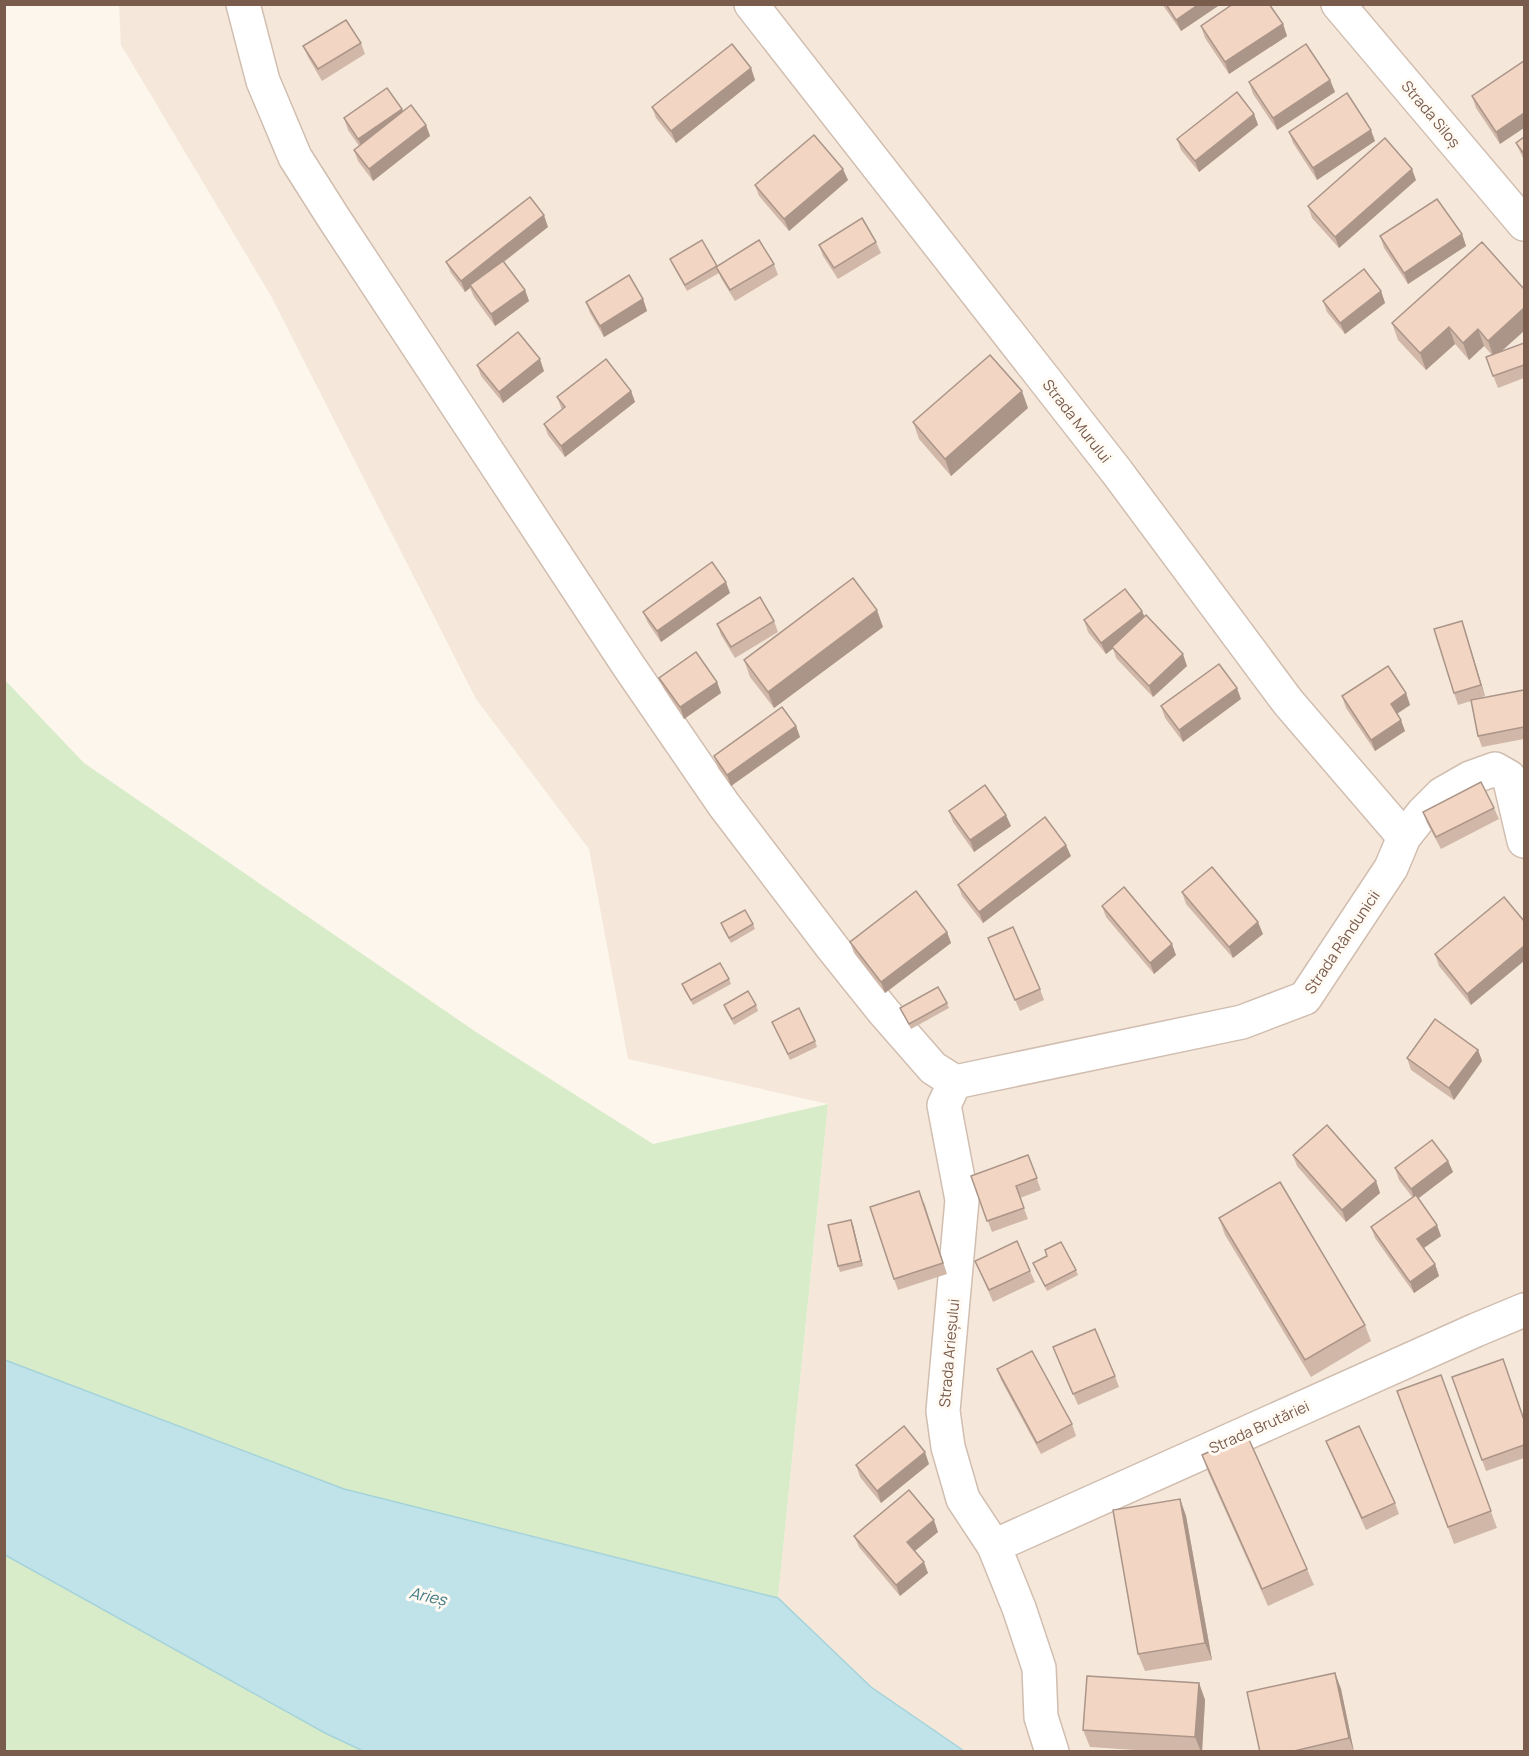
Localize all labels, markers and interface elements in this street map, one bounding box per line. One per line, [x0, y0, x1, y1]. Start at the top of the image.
street label: Strada Siloș [1397, 76, 1465, 152]
street label: Strada Murului [1038, 375, 1116, 467]
street label: Strada Rândunicii [1300, 886, 1384, 998]
street label: Strada Arieșului [934, 1298, 964, 1408]
street label: Strada Brutăriei [1205, 1395, 1313, 1459]
water label: Arieș [407, 1581, 450, 1611]

